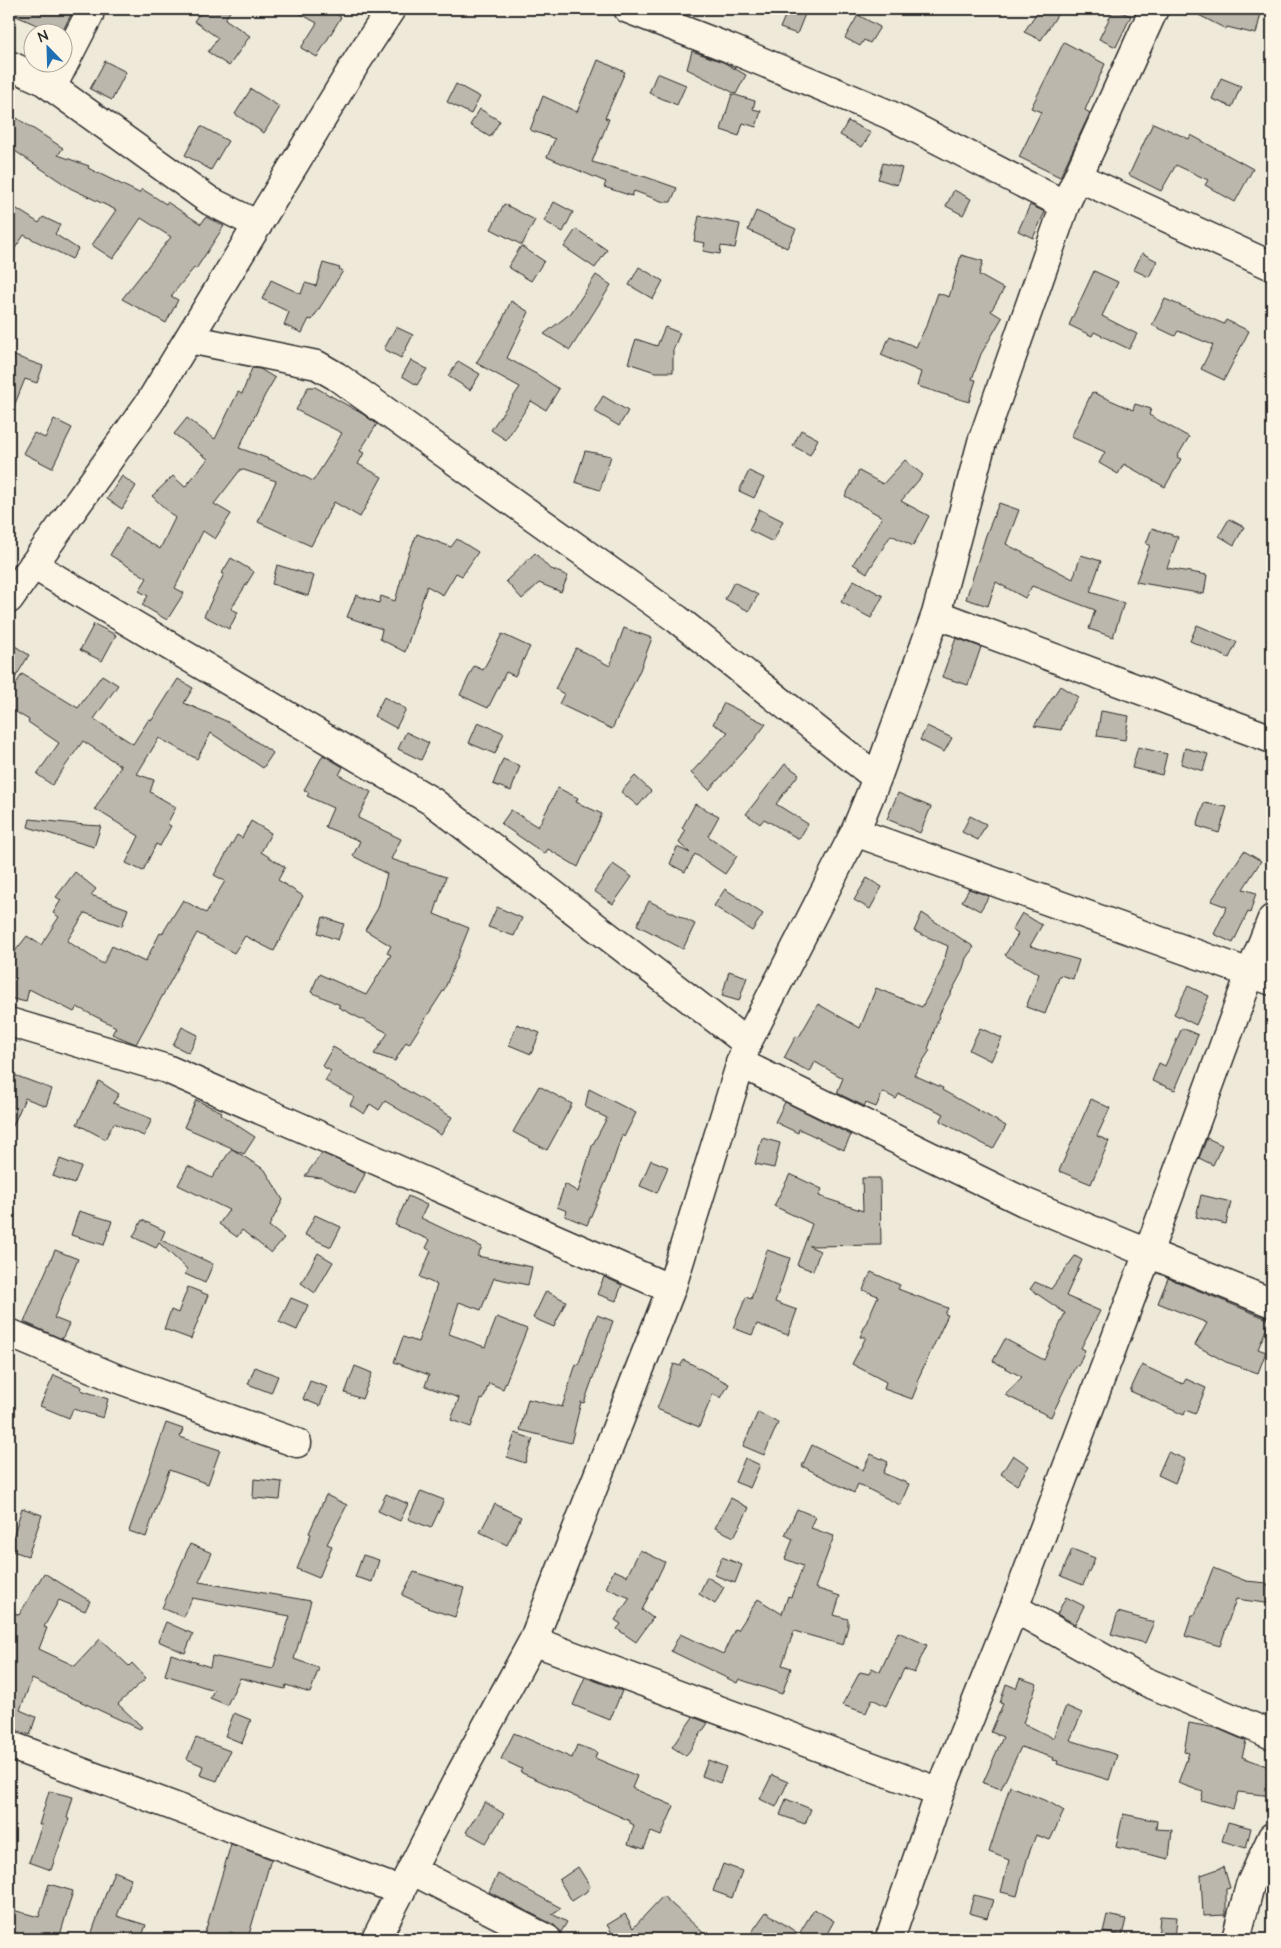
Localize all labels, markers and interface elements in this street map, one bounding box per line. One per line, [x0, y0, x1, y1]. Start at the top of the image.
north arrow [22, 22, 72, 72]
text: N [35, 26, 51, 48]

